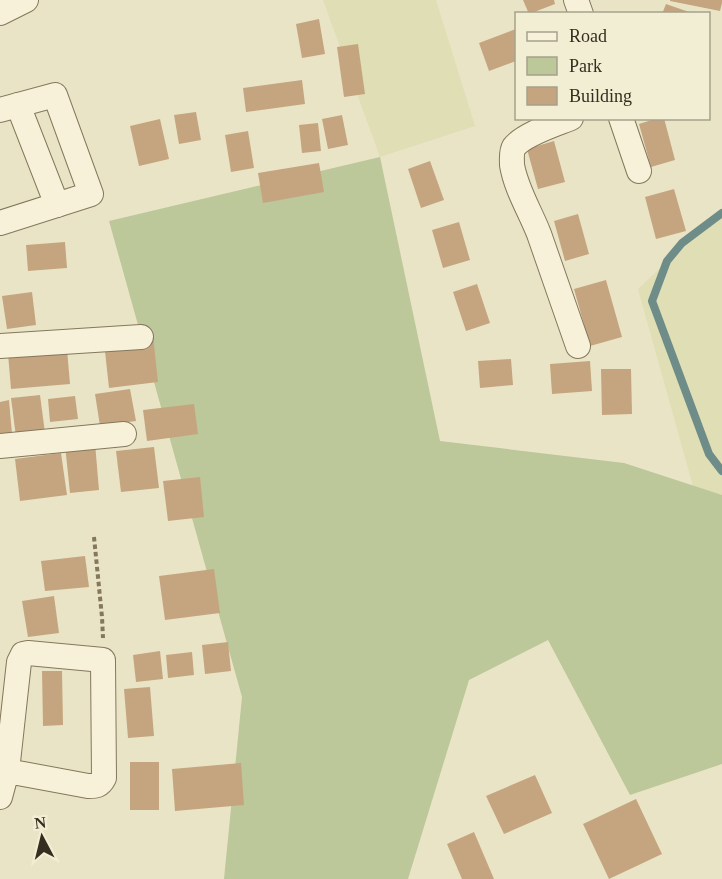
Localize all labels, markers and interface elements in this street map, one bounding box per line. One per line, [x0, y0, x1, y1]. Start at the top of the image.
legend [515, 12, 710, 120]
text: Road [569, 26, 607, 46]
text: Park [569, 56, 602, 76]
text: Building [569, 86, 632, 106]
north arrow [12, 807, 72, 867]
text: N [33, 813, 47, 832]

